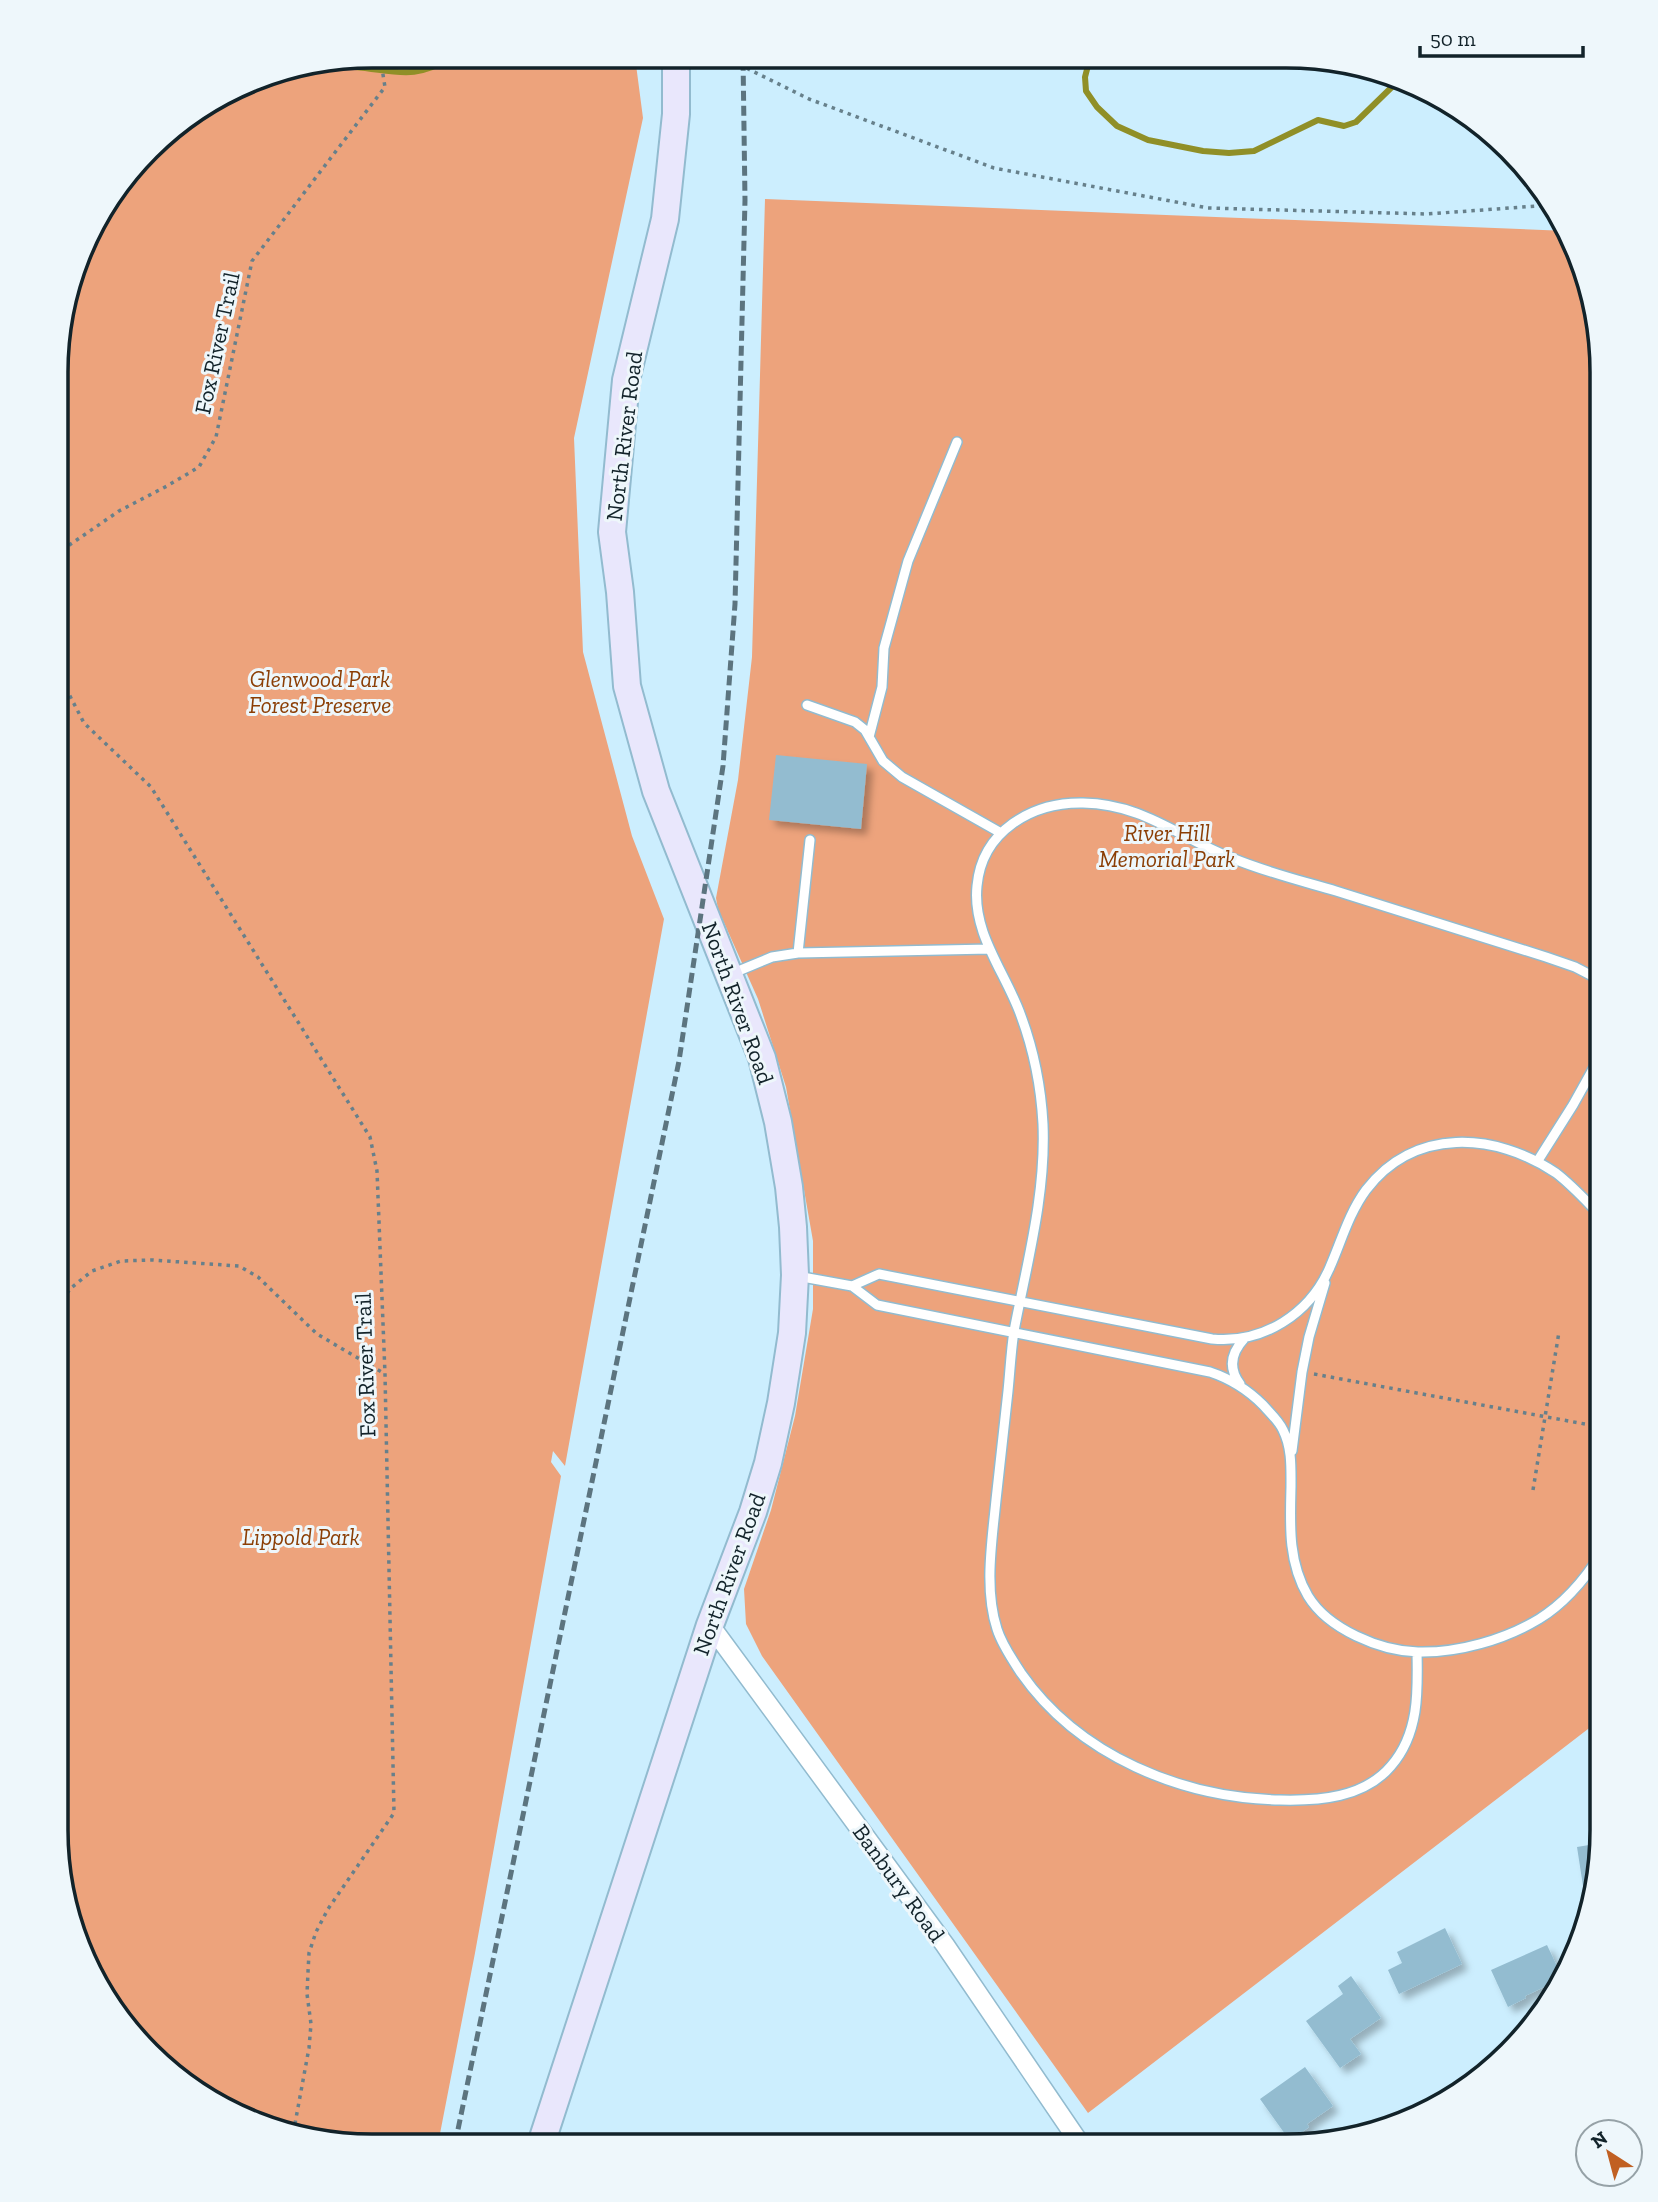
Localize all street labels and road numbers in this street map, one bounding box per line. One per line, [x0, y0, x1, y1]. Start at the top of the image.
street label: Fox River Trail [188, 269, 246, 417]
street label: North River Road [600, 349, 648, 522]
street label: North River Road [696, 918, 780, 1088]
street label: Fox River Trail [348, 1292, 382, 1438]
street label: North River Road [687, 1489, 771, 1659]
street label: Banbury Road [847, 1819, 951, 1948]

